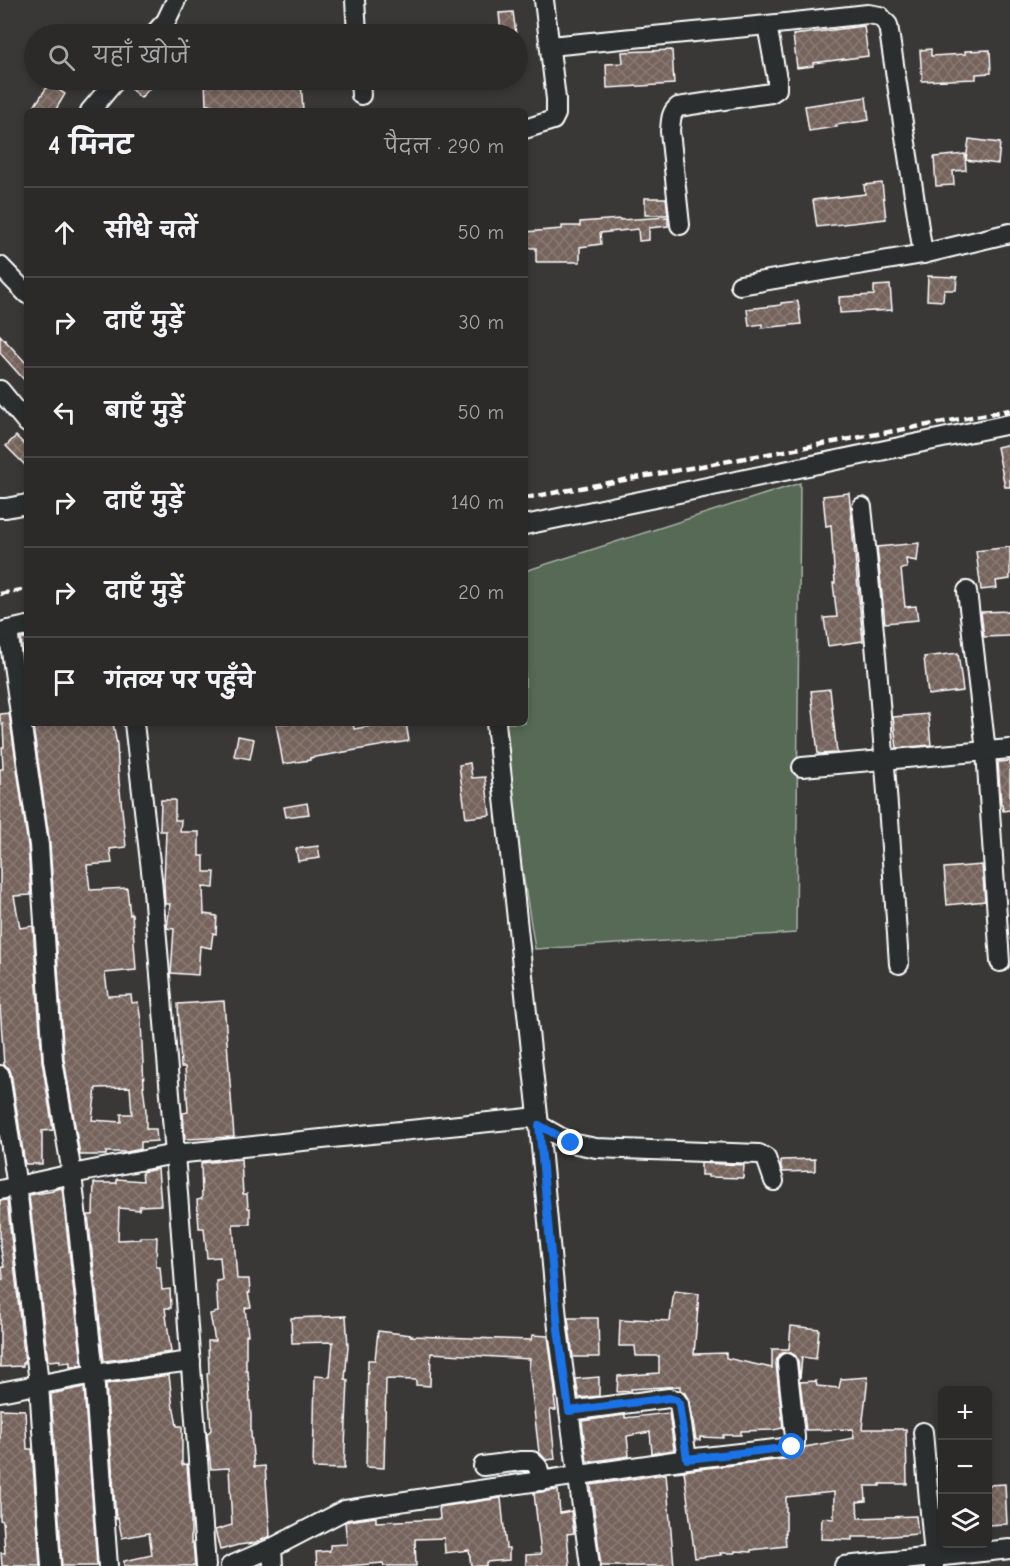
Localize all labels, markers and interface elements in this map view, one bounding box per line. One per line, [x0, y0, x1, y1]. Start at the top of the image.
search box [24, 24, 528, 90]
icon: search [45, 41, 78, 74]
text: यहाँ खोजें [93, 43, 189, 69]
text: 4 मिनट [48, 131, 133, 161]
text: पैदल · 290 m [384, 135, 504, 158]
icon: ahead [48, 216, 81, 249]
text: सीधे चलें [105, 218, 197, 244]
text: 50 m [458, 221, 504, 244]
icon: right [48, 306, 81, 339]
text: दाएँ मुड़ें [105, 308, 184, 334]
text: 30 m [458, 311, 504, 334]
icon: left [48, 396, 81, 429]
text: बाएँ मुड़ें [105, 398, 184, 424]
text: 50 m [458, 401, 504, 424]
icon: right [48, 486, 81, 519]
text: दाएँ मुड़ें [105, 488, 184, 514]
text: 140 m [451, 491, 504, 514]
icon: right [48, 576, 81, 609]
text: दाएँ मुड़ें [105, 578, 184, 604]
text: 20 m [458, 581, 504, 604]
icon: arrive [48, 666, 81, 699]
text: गंतव्य पर पहुँचे [105, 668, 254, 694]
route end [557, 1129, 583, 1155]
map controls [938, 1386, 992, 1548]
button: + [938, 1386, 992, 1440]
route start [778, 1433, 804, 1459]
button: − [938, 1440, 992, 1494]
button: layers [938, 1494, 992, 1548]

